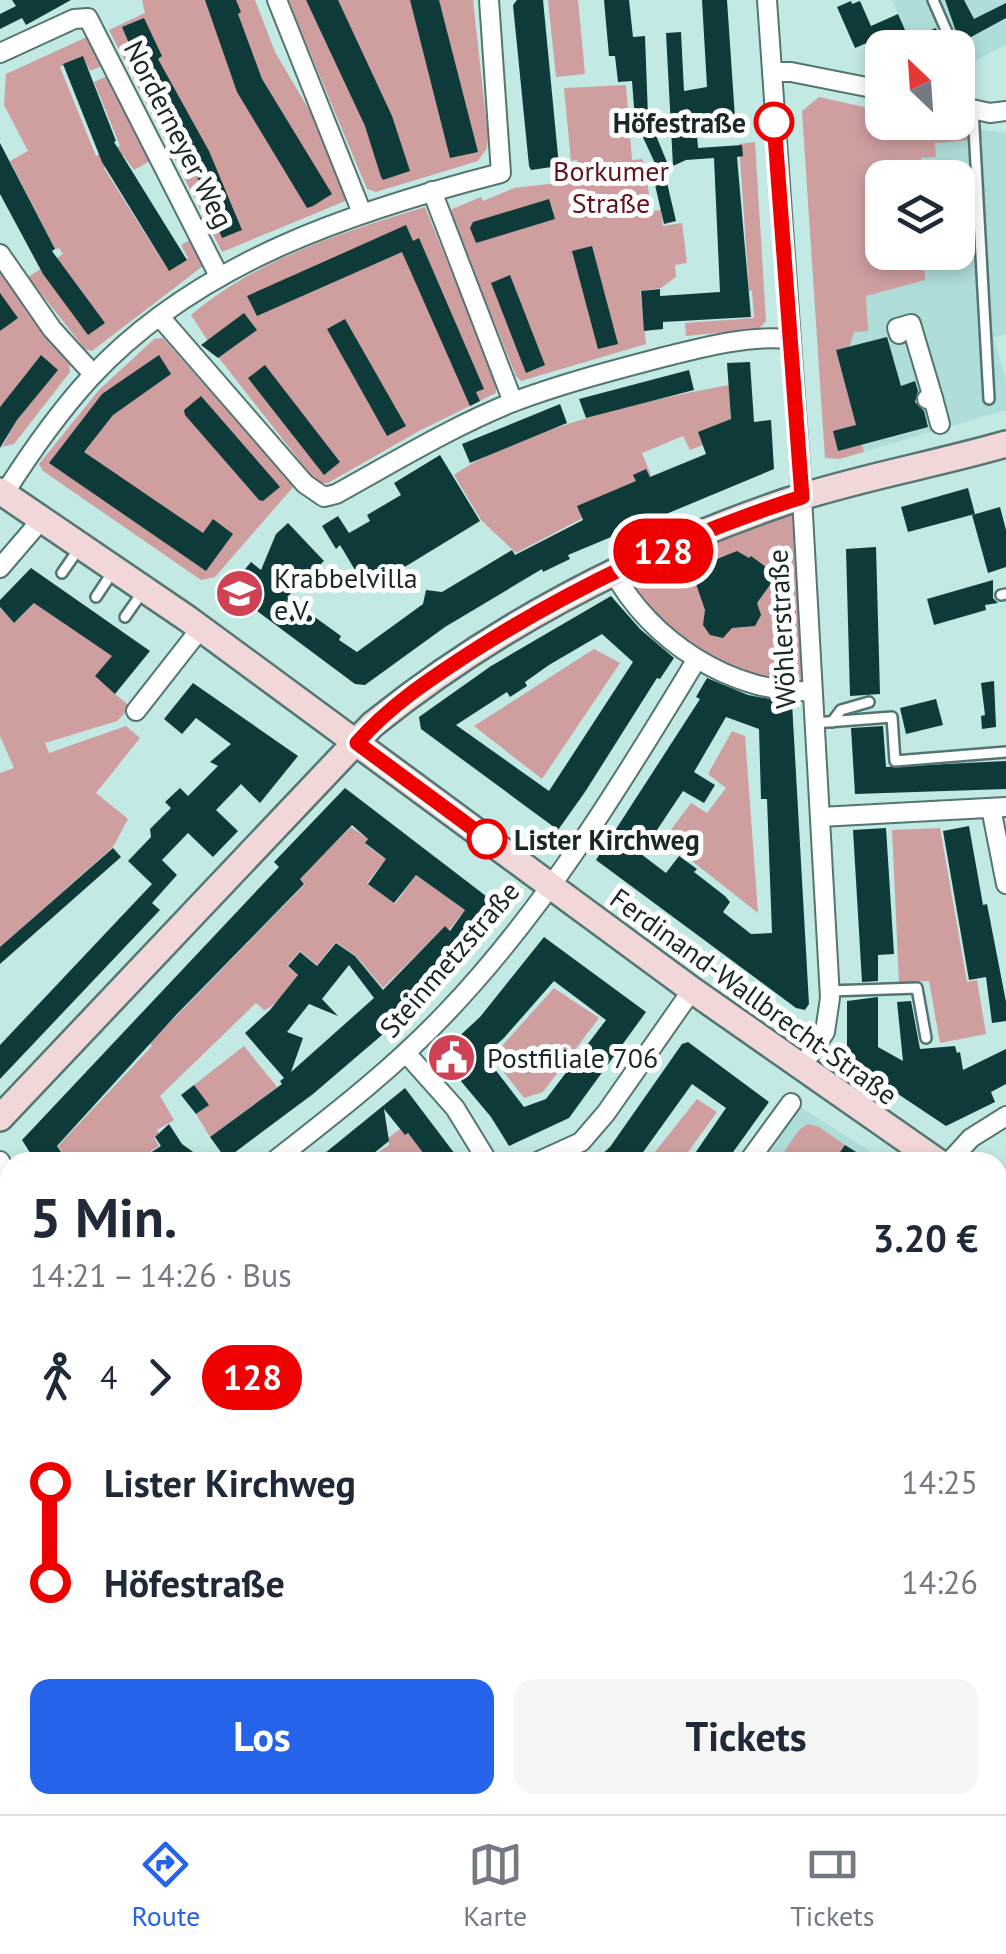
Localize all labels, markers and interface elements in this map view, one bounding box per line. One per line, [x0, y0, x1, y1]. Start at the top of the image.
north arrow [865, 30, 975, 140]
map controls [865, 30, 975, 270]
street label: Norderneyer Weg [116, 34, 242, 234]
marker: Höfestraße [755, 103, 793, 141]
place label: Höfestraße [613, 104, 746, 141]
park label: Borkumer Straße [553, 152, 669, 221]
button: layers [865, 160, 975, 270]
line badge: 128 [606, 518, 720, 584]
text: 128 [633, 528, 693, 574]
street label: Wöhlerstraße [758, 548, 804, 710]
place label: Krabbelvilla e.V. [274, 559, 418, 628]
school or university icon: Krabbelvilla e.V. [213, 567, 265, 619]
marker: Lister Kirchweg [468, 820, 506, 858]
place label: Lister Kirchweg [514, 821, 700, 858]
street label: Steinmetzstraße [371, 873, 527, 1045]
street label: Ferdinand-Wallbrecht-Straße [603, 879, 905, 1113]
public building icon: Postfiliale 706 [426, 1031, 478, 1083]
place label: Postfiliale 706 [487, 1039, 658, 1076]
text: 5 Min. [30, 1181, 177, 1252]
text: 3.20 € [873, 1213, 978, 1262]
text: 14:21 – 14:26 · Bus [30, 1254, 292, 1296]
icon: walk [30, 1350, 85, 1405]
icon: forward [132, 1350, 187, 1405]
text: 128 [222, 1354, 282, 1400]
text: 4 [100, 1356, 117, 1398]
text: Lister Kirchweg [104, 1458, 356, 1507]
text: 14:25 [901, 1461, 978, 1503]
text: Höfestraße [104, 1558, 285, 1607]
text: 14:26 [901, 1561, 978, 1603]
button: Los [30, 1679, 494, 1794]
button: Tickets [514, 1679, 978, 1794]
tab: Route [131, 1837, 200, 1934]
tab: Karte [463, 1837, 527, 1934]
tab: Tickets [790, 1837, 875, 1934]

